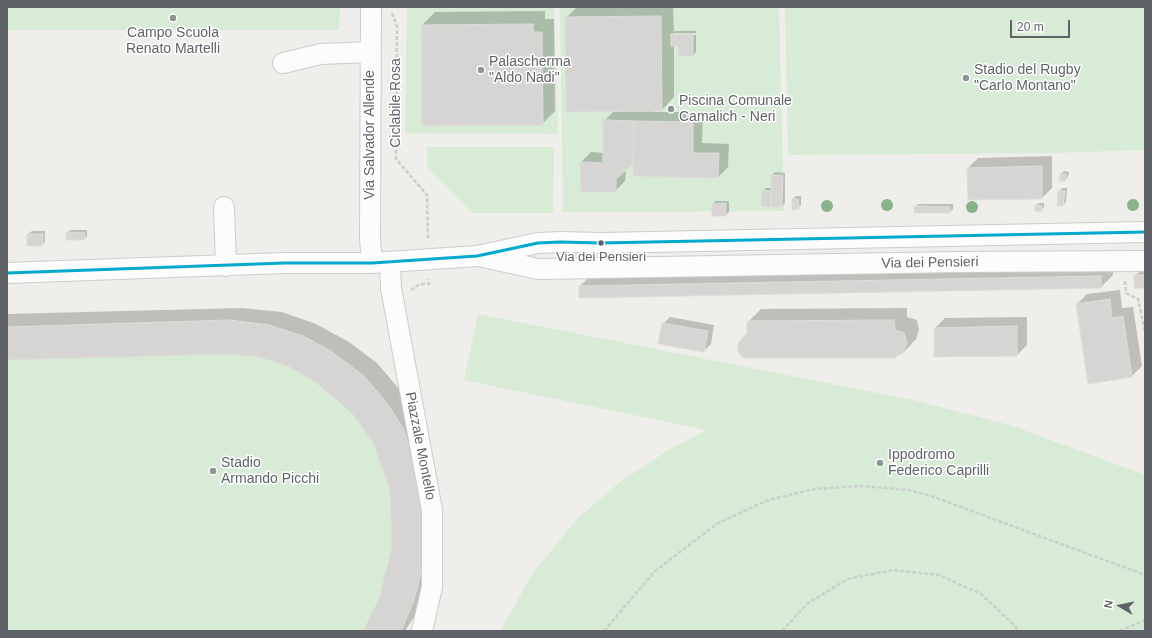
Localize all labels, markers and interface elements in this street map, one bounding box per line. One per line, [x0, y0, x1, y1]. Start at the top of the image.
scale bar [1012, 12, 1072, 38]
marker: Campo Scuola Renato Martelli [168, 13, 178, 23]
text: 20 m [1017, 20, 1044, 34]
place label: Campo Scuola Renato Martelli [126, 25, 220, 58]
place label: Palascherma "Aldo Nadi" [489, 54, 571, 86]
street label: Ciclabile Rosa [388, 58, 404, 148]
place label: Stadio del Rugby "Carlo Montano" [974, 62, 1081, 94]
marker: Palascherma "Aldo Nadi" [476, 65, 486, 75]
street label: Via Salvador Allende [362, 70, 378, 200]
marker: Stadio del Rugby "Carlo Montano" [961, 73, 971, 83]
place label: Piscina Comunale Camalich - Neri [679, 93, 792, 126]
marker: Piscina Comunale Camalich - Neri [666, 104, 676, 114]
marker: Via dei Pensieri [596, 238, 606, 248]
place label: Via dei Pensieri [556, 249, 646, 265]
street label: Via dei Pensieri [881, 254, 979, 272]
street label: Piazzale Montello [401, 391, 439, 501]
place label: Ippodromo Federico Caprilli [888, 447, 989, 480]
place label: Stadio Armando Picchi [221, 455, 319, 488]
marker: Ippodromo Federico Caprilli [875, 458, 885, 468]
marker: Stadio Armando Picchi [208, 466, 218, 476]
north arrow [1100, 586, 1140, 626]
text: N [1102, 599, 1115, 609]

